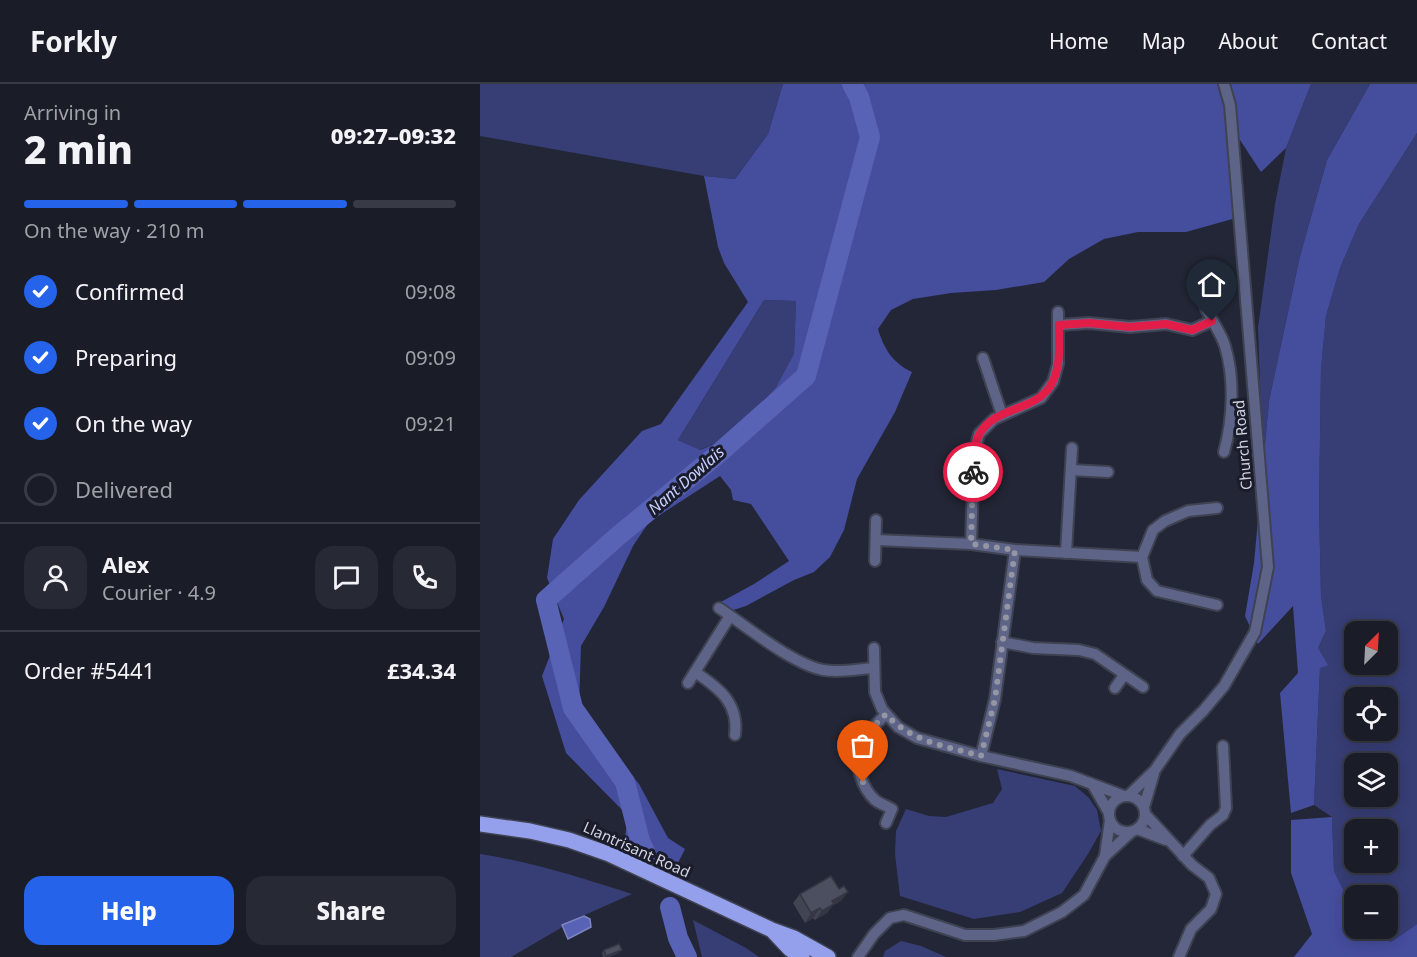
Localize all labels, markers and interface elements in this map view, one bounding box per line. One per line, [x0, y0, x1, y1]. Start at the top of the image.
text: Forkly [30, 22, 117, 60]
text: Home [1049, 27, 1109, 55]
text: Map [1142, 27, 1185, 55]
text: About [1218, 27, 1278, 55]
text: Contact [1311, 27, 1387, 55]
text: Arriving in [24, 99, 121, 126]
text: 09:27–09:32 [331, 120, 456, 150]
text: 2 min [24, 122, 133, 175]
text: On the way · 210 m [24, 217, 204, 244]
pin [1186, 259, 1237, 321]
icon: home [1195, 268, 1228, 301]
icon: check [24, 275, 57, 308]
text: Confirmed [75, 276, 185, 306]
text: 09:08 [405, 278, 456, 305]
icon: check [24, 341, 57, 374]
text: Preparing [75, 342, 177, 372]
text: 09:09 [405, 344, 456, 371]
street label: Church Road [1228, 399, 1256, 491]
icon: check [24, 407, 57, 440]
text: On the way [75, 408, 192, 438]
text: 09:21 [405, 410, 456, 437]
water label: Nant Dowlais [643, 441, 729, 519]
courier [943, 442, 1003, 502]
icon: bike [957, 456, 990, 489]
text: Delivered [75, 474, 173, 504]
button: person [24, 546, 87, 609]
button: chat [315, 546, 378, 609]
button: phone [393, 546, 456, 609]
text: Alex [102, 549, 149, 579]
text: Courier · 4.9 [102, 579, 216, 606]
north arrow [1344, 621, 1398, 675]
map controls [1344, 621, 1398, 939]
text: Order #5441 [24, 655, 155, 685]
text: £34.34 [387, 655, 456, 685]
button: locate [1344, 687, 1398, 741]
pin [837, 720, 888, 782]
icon: bag [846, 729, 879, 762]
button: layers [1344, 753, 1398, 807]
street label: Llantrisant Road [580, 816, 694, 882]
button: + [1344, 819, 1398, 873]
button: Help [24, 876, 234, 945]
button: Share [246, 876, 456, 945]
button: − [1344, 885, 1398, 939]

